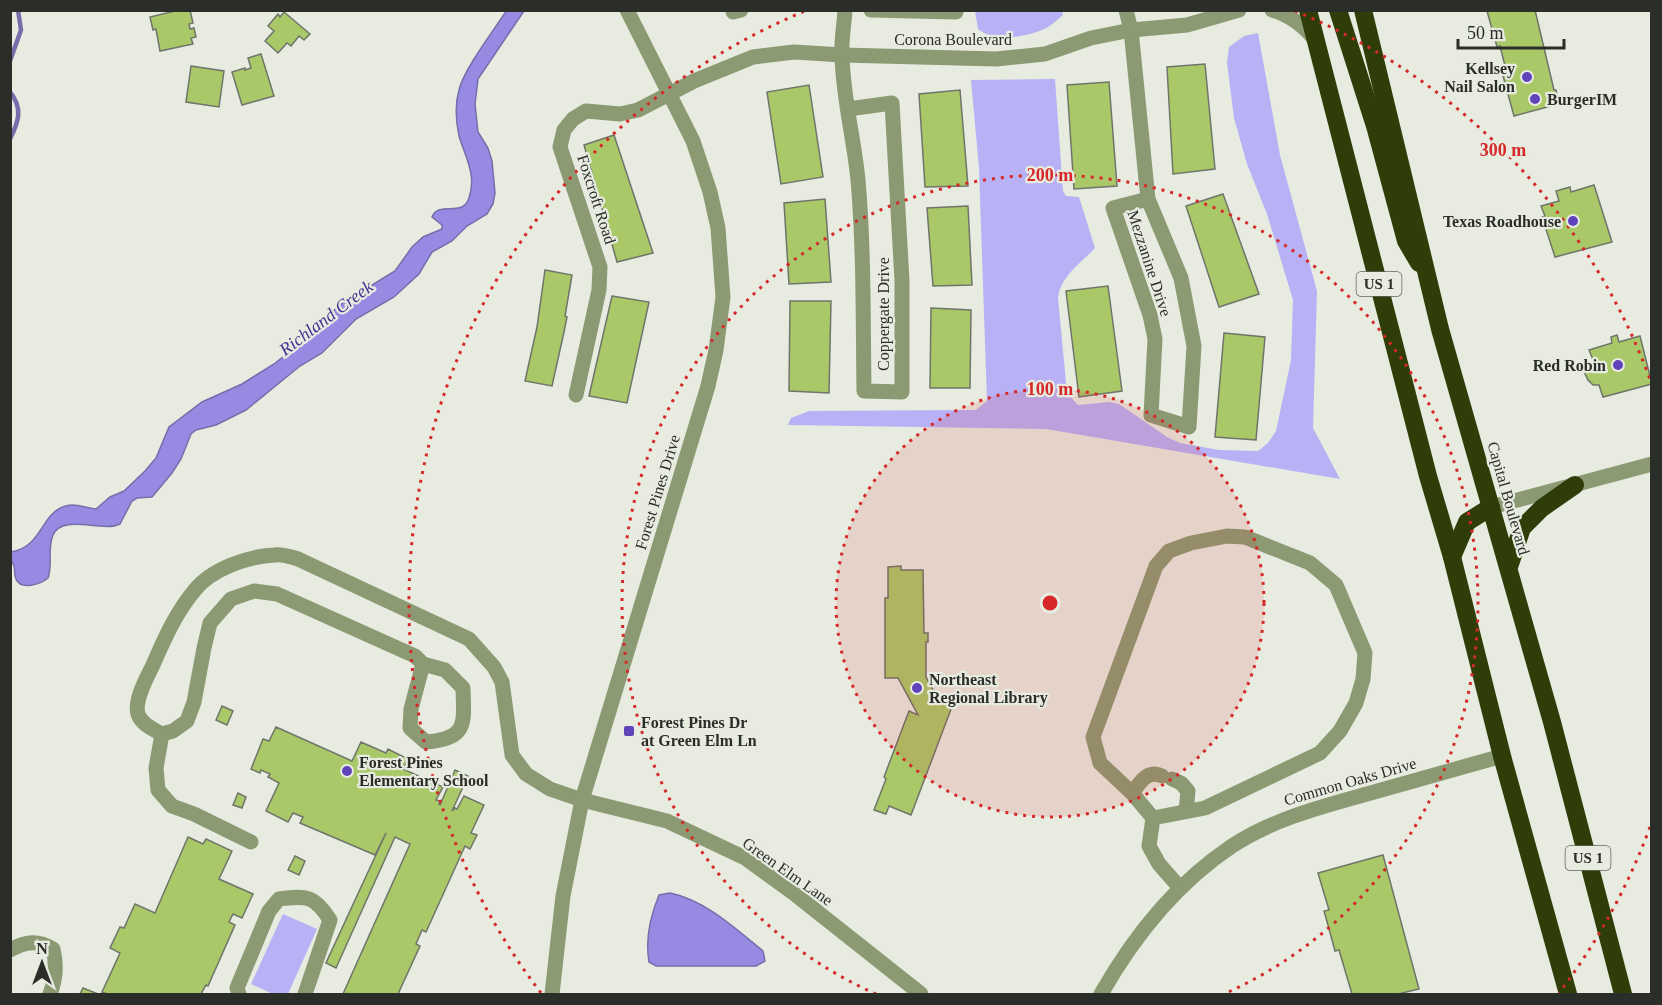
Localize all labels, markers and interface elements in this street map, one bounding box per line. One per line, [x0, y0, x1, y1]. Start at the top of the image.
scale bar [1458, 12, 1564, 50]
text: 50 m [1467, 23, 1504, 43]
street label: Corona Boulevard [894, 31, 1012, 48]
place label: Kellsey Nail Salon [1444, 60, 1515, 95]
marker: Kellsey Nail Salon [1520, 70, 1534, 84]
place label: BurgerIM [1547, 91, 1617, 109]
marker: BurgerIM [1528, 92, 1542, 106]
text: 300 m [1480, 140, 1526, 160]
street label: Foxcroft Road [574, 152, 619, 246]
text: 200 m [1027, 165, 1073, 185]
street label: Mezzanine Drive [1124, 208, 1175, 318]
place label: Texas Roadhouse [1443, 213, 1561, 230]
marker: Texas Roadhouse [1566, 214, 1580, 228]
street label: Coppergate Drive [875, 257, 893, 371]
road number: US 1 [1356, 272, 1402, 296]
water label: Richland Creek [275, 276, 377, 360]
place label: Red Robin [1533, 357, 1606, 374]
marker: Red Robin [1611, 358, 1625, 372]
text: 100 m [1027, 379, 1073, 399]
street label: Forest Pines Drive [632, 433, 683, 552]
street label: Capital Boulevard [1483, 440, 1533, 557]
centre of rings [1040, 593, 1060, 613]
place label: Northeast Regional Library [929, 671, 1048, 707]
marker: Northeast Regional Library [910, 681, 924, 695]
place label: Forest Pines Dr at Green Elm Ln [641, 714, 757, 749]
marker: Forest Pines Dr at Green Elm Ln [622, 724, 636, 738]
place label: Forest Pines Elementary School [359, 754, 489, 790]
street label: Common Oaks Drive [1282, 754, 1418, 809]
marker: Forest Pines Elementary School [340, 764, 354, 778]
street label: Green Elm Lane [740, 834, 836, 909]
road number: US 1 [1566, 846, 1610, 870]
north arrow [12, 933, 72, 993]
text: N [36, 940, 48, 957]

